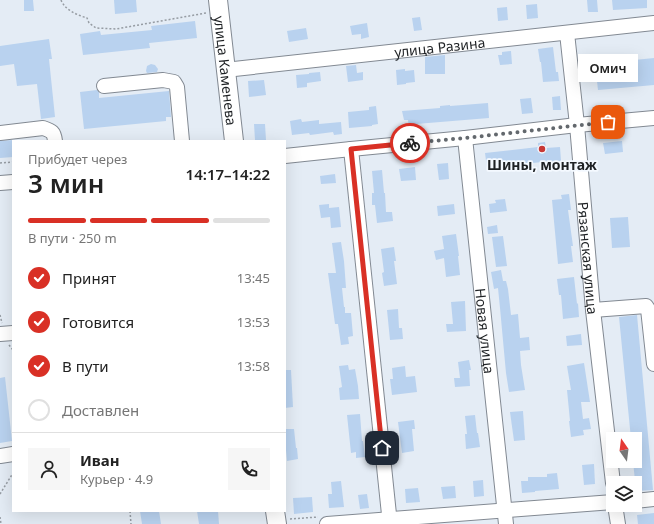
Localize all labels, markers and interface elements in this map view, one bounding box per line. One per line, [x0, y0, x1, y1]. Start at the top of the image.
street label: улица Каменева [210, 15, 242, 126]
street label: улица Разина [393, 32, 486, 61]
callout: Омич [578, 54, 638, 82]
text: Омич [589, 59, 627, 77]
pin [591, 105, 625, 139]
icon: bag [597, 111, 619, 133]
courier [390, 123, 430, 163]
icon: bike [399, 132, 421, 154]
marker: Шины, монтаж [537, 144, 547, 154]
text: Прибудет через [28, 150, 127, 168]
place label: Шины, монтаж [487, 155, 598, 174]
text: 14:17–14:22 [186, 164, 270, 184]
text: 3 мин [28, 165, 104, 201]
street label: Рязанская улица [574, 201, 603, 315]
text: В пути · 250 m [28, 229, 117, 247]
icon: check [28, 267, 50, 289]
text: Принят [62, 268, 116, 288]
text: 13:45 [237, 269, 270, 287]
street label: Новая улица [472, 287, 499, 375]
icon: check [28, 311, 50, 333]
text: Готовится [62, 312, 134, 332]
text: 13:53 [237, 313, 270, 331]
icon: check [28, 355, 50, 377]
text: В пути [62, 356, 109, 376]
text: 13:58 [237, 357, 270, 375]
text: Доставлен [62, 400, 139, 420]
pin [365, 431, 399, 465]
north arrow [606, 432, 642, 468]
map controls [606, 432, 642, 512]
icon: home [371, 437, 393, 459]
button: person [28, 448, 70, 490]
button: phone [228, 448, 270, 490]
text: Иван [80, 450, 120, 470]
text: Курьер · 4.9 [80, 470, 153, 488]
button: layers [606, 476, 642, 512]

